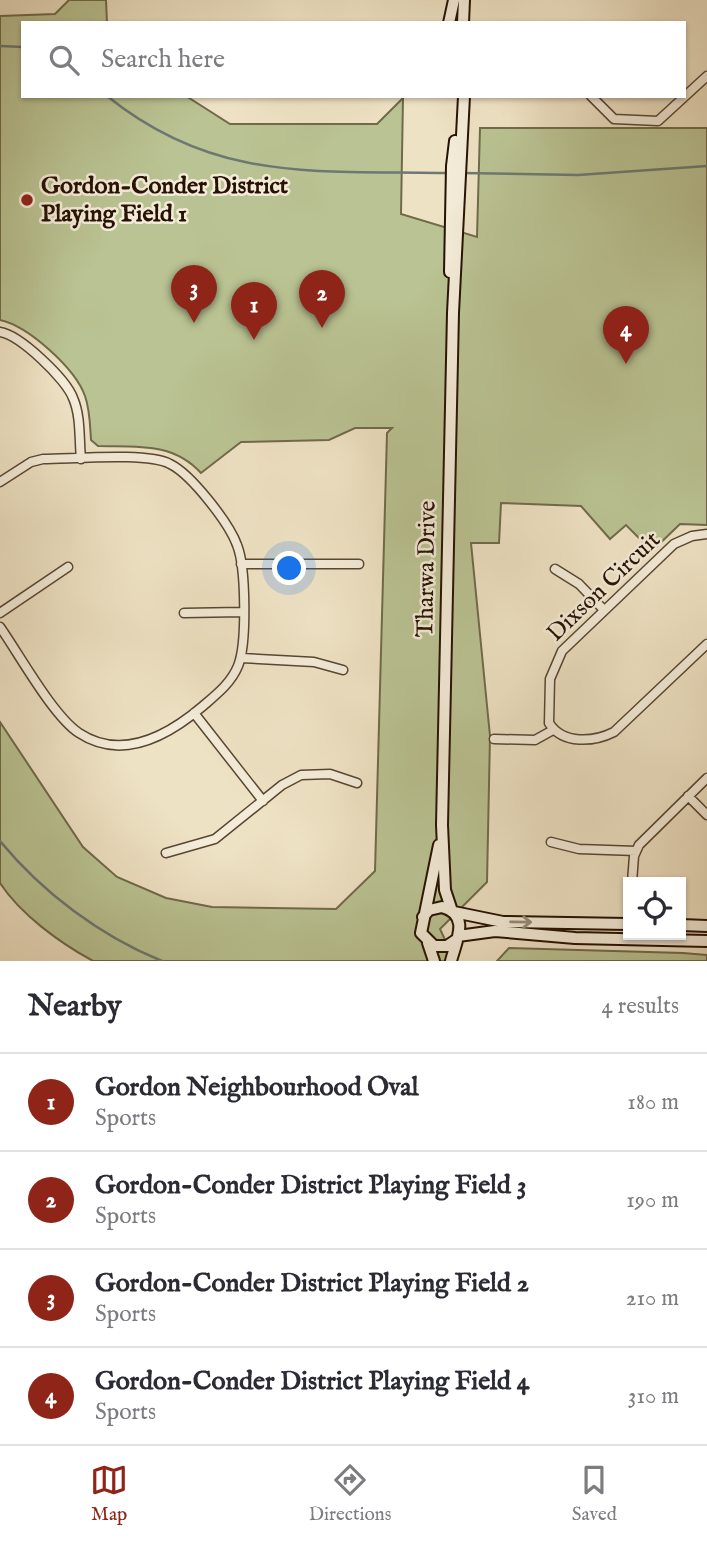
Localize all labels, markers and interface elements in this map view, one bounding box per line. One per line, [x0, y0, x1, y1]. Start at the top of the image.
search box [21, 21, 686, 98]
icon: search [45, 41, 83, 79]
text: Search here [101, 43, 225, 76]
place label: Gordon-Conder District Playing Field 1 [41, 171, 289, 230]
marker: Gordon-Conder District Playing Field 1 [19, 192, 35, 208]
pin: 3 [171, 265, 217, 323]
pin: 2 [299, 270, 345, 328]
pin: 1 [231, 282, 277, 340]
pin: 4 [603, 306, 649, 364]
street label: Tharwa Drive [410, 500, 444, 638]
street label: Dixson Circuit [541, 525, 667, 649]
your location [272, 551, 306, 585]
map controls [623, 877, 686, 940]
button: locate [623, 877, 686, 940]
one-way arrow [509, 915, 532, 929]
text: Nearby [28, 988, 121, 1026]
text: 4 results [601, 992, 679, 1021]
text: Gordon Neighbourhood Oval [95, 1071, 419, 1104]
text: 1 [47, 1088, 55, 1117]
text: 180 m [627, 1088, 679, 1117]
text: Sports [95, 1104, 156, 1133]
text: Gordon-Conder District Playing Field 3 [95, 1169, 526, 1202]
text: 2 [46, 1186, 56, 1215]
text: 190 m [626, 1186, 679, 1215]
text: Sports [95, 1202, 156, 1231]
text: Gordon-Conder District Playing Field 2 [95, 1267, 529, 1300]
text: 3 [47, 1284, 55, 1313]
text: 210 m [626, 1284, 679, 1313]
text: Sports [95, 1300, 156, 1329]
text: Gordon-Conder District Playing Field 4 [95, 1365, 529, 1398]
text: 4 [45, 1382, 57, 1411]
text: 310 m [628, 1382, 679, 1411]
text: Sports [95, 1398, 156, 1427]
tab: Map [90, 1461, 128, 1527]
tab: Directions [309, 1461, 391, 1527]
tab: Saved [572, 1461, 617, 1527]

